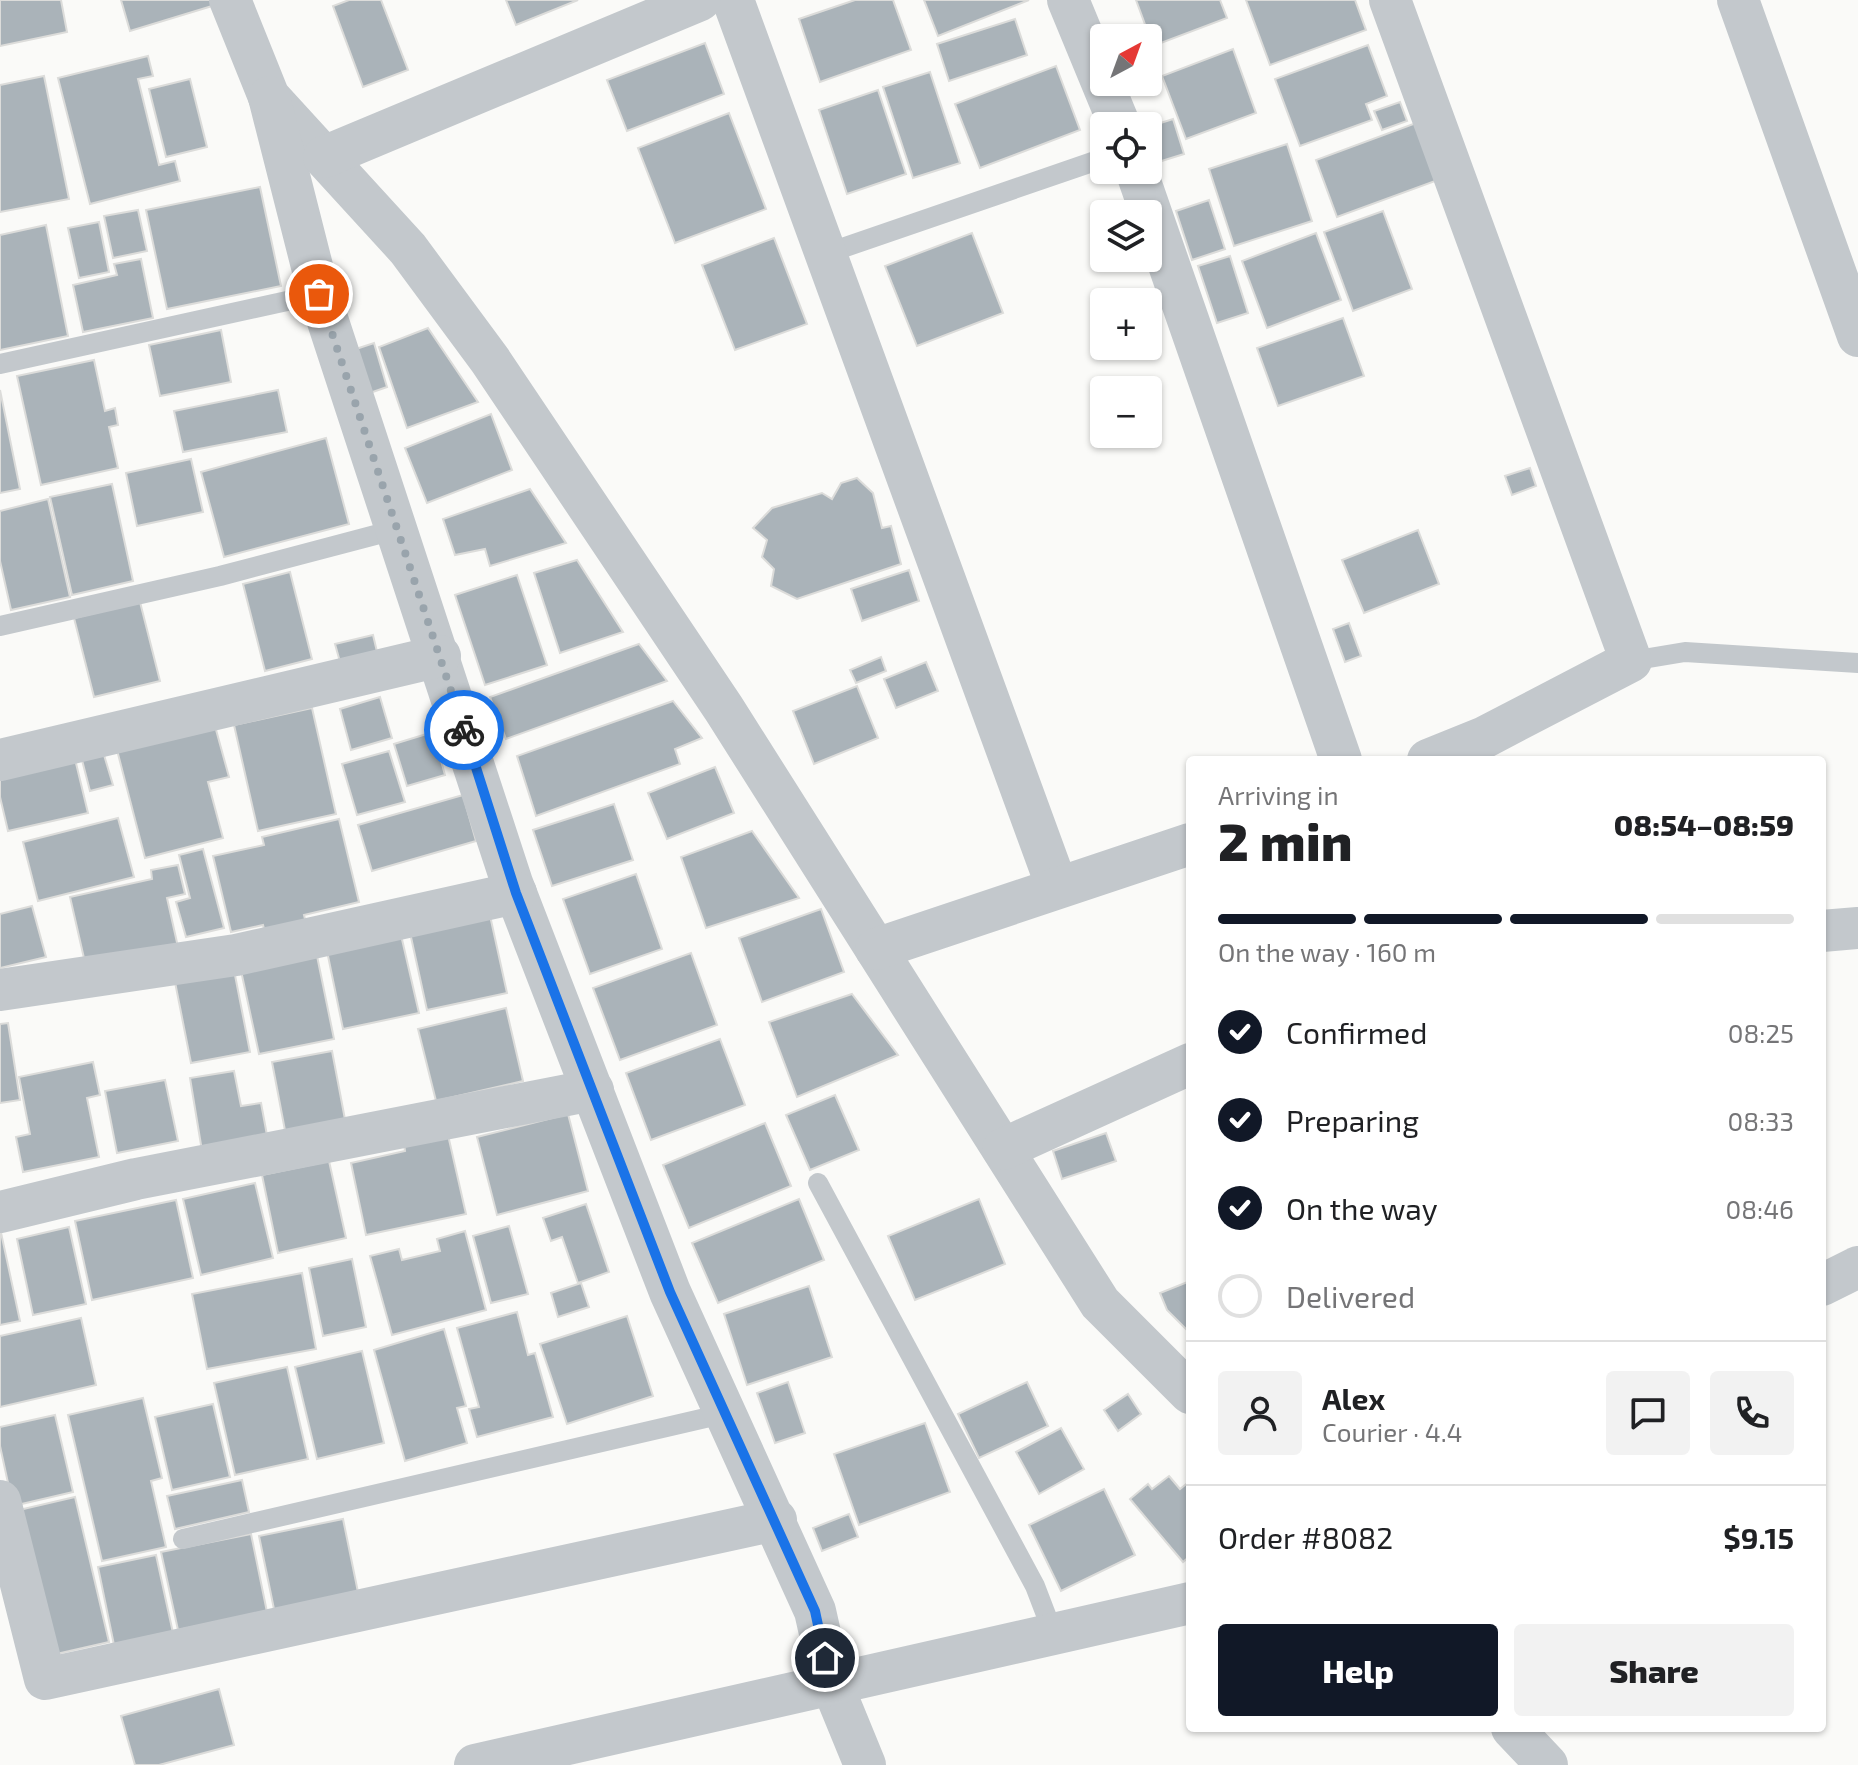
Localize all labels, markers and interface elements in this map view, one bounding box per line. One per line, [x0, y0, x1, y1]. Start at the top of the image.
north arrow [1090, 24, 1162, 96]
map controls [1090, 24, 1162, 448]
button: locate [1090, 112, 1162, 184]
button: layers [1090, 200, 1162, 272]
pin [285, 260, 353, 328]
icon: bag [297, 272, 341, 316]
button: + [1090, 288, 1162, 360]
button: − [1090, 376, 1162, 448]
courier [424, 690, 504, 770]
icon: bike [442, 708, 486, 752]
text: Arriving in [1218, 779, 1339, 810]
text: 08:54–08:59 [1614, 806, 1794, 842]
text: 2 min [1218, 809, 1353, 871]
text: On the way · 160 m [1218, 936, 1436, 967]
icon: check [1218, 1010, 1262, 1054]
text: Confirmed [1286, 1014, 1427, 1050]
text: 08:25 [1728, 1017, 1794, 1048]
icon: check [1218, 1098, 1262, 1142]
text: Preparing [1286, 1102, 1419, 1138]
text: 08:33 [1727, 1105, 1794, 1136]
icon: check [1218, 1186, 1262, 1230]
text: On the way [1286, 1190, 1438, 1226]
text: 08:46 [1726, 1193, 1794, 1224]
text: Delivered [1286, 1278, 1415, 1314]
button: person [1218, 1371, 1302, 1455]
button: chat [1606, 1371, 1690, 1455]
button: phone [1710, 1371, 1794, 1455]
text: Alex [1322, 1380, 1385, 1416]
text: Courier · 4.4 [1322, 1416, 1463, 1447]
text: Order #8082 [1218, 1519, 1393, 1555]
text: $9.15 [1723, 1519, 1794, 1555]
pin [791, 1624, 859, 1692]
button: Help [1218, 1624, 1498, 1716]
button: Share [1514, 1624, 1794, 1716]
icon: home [803, 1636, 847, 1680]

